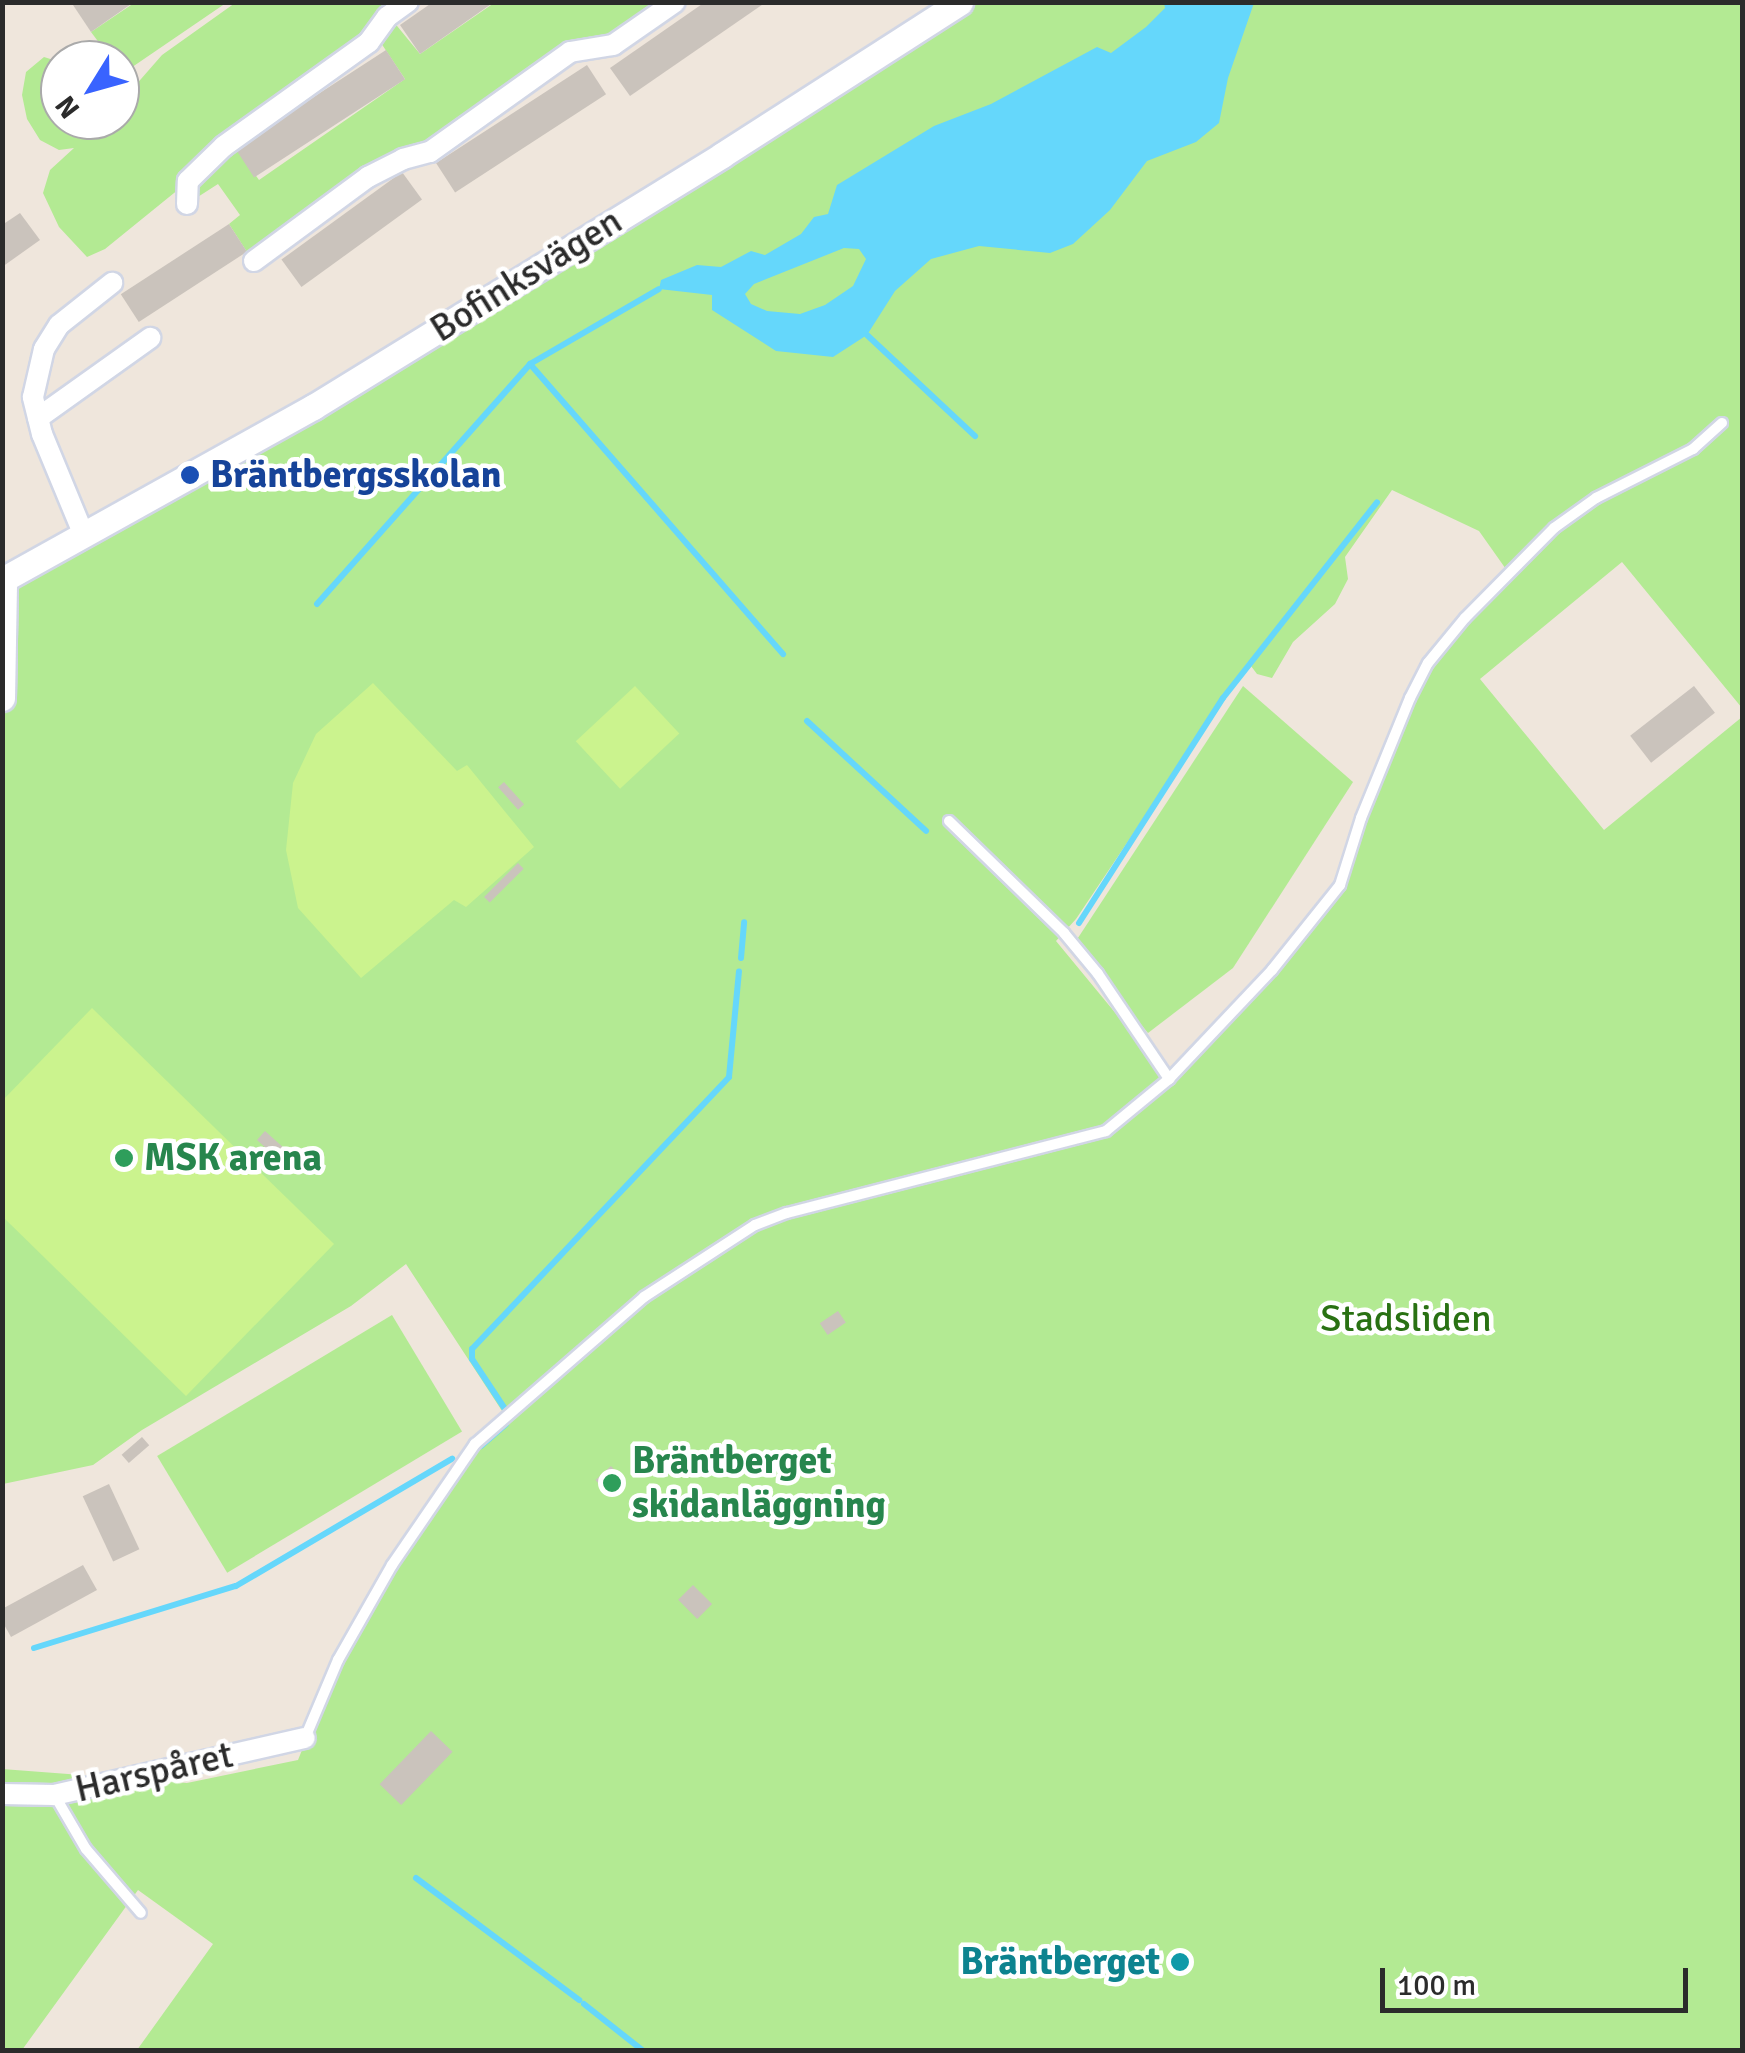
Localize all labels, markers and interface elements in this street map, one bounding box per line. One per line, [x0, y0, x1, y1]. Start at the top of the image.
north arrow [40, 40, 140, 140]
text: N [48, 89, 87, 125]
street label: Bofinksvägen [422, 198, 630, 352]
place label: Bräntbergsskolan [210, 452, 502, 498]
marker: Bräntbergsskolan [179, 464, 201, 486]
place label: MSK arena [144, 1135, 322, 1181]
marker: MSK arena [113, 1147, 135, 1169]
park label: Stadsliden [1320, 1296, 1492, 1342]
place label: Bräntberget skidanläggning [632, 1438, 886, 1528]
marker: Bräntberget skidanläggning [601, 1472, 623, 1494]
street label: Harspåret [71, 1732, 237, 1812]
place label: Bräntberget [960, 1939, 1160, 1985]
scale bar [1385, 1948, 1692, 2010]
marker: Bräntberget [1169, 1951, 1191, 1973]
text: 100 m [1397, 1967, 1476, 2004]

